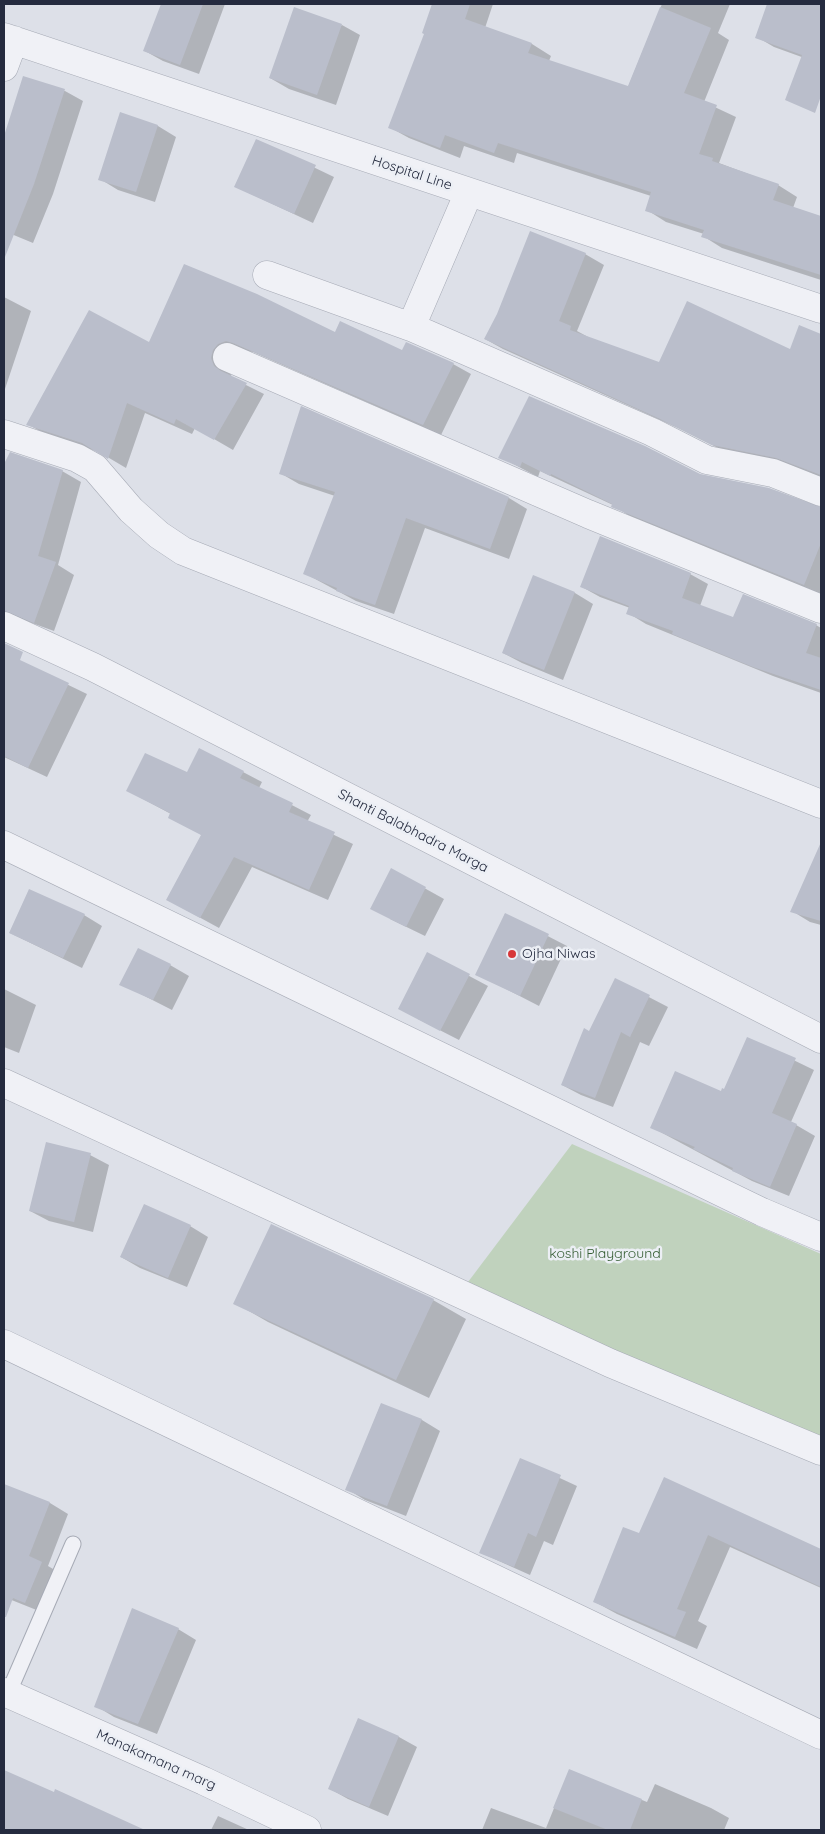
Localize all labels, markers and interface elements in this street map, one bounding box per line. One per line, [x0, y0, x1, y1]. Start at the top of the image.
street label: Hospital Line [370, 152, 454, 194]
street label: Shanti Balabhadra Marga [335, 786, 491, 876]
place label: Ojha Niwas [522, 946, 596, 962]
marker: Ojha Niwas [506, 948, 518, 960]
park label: koshi Playground [549, 1246, 661, 1262]
street label: Manakamana marg [93, 1726, 219, 1794]

